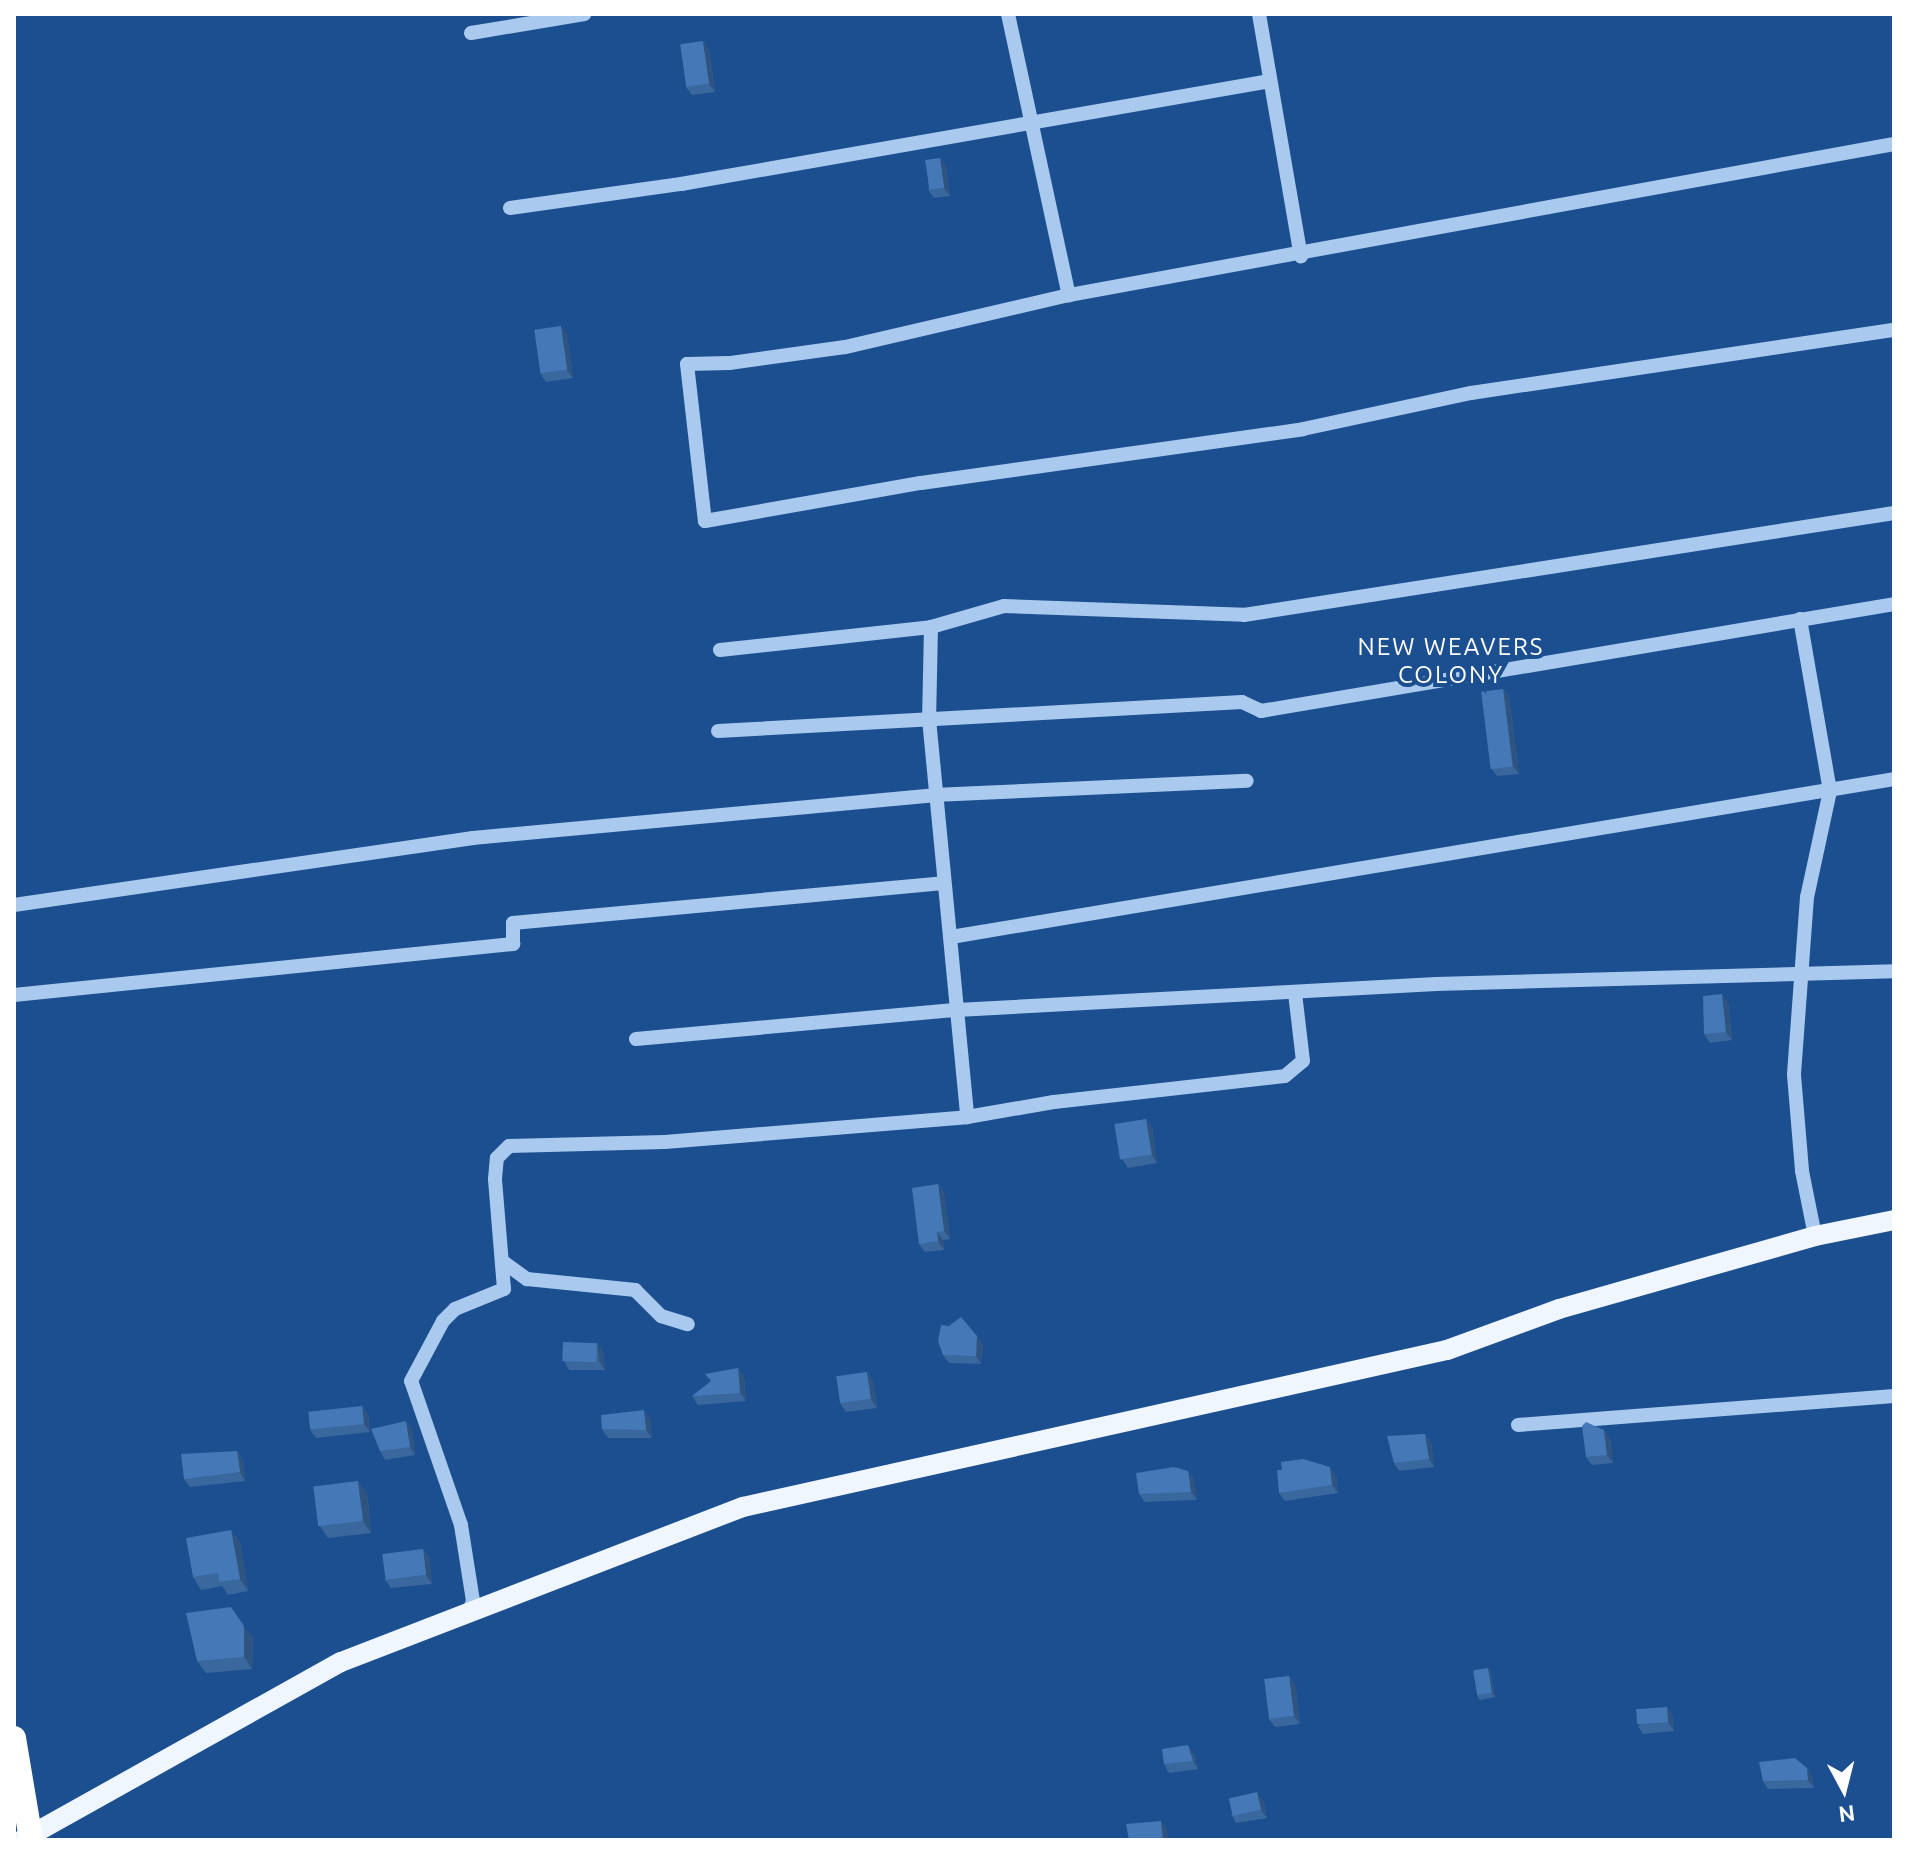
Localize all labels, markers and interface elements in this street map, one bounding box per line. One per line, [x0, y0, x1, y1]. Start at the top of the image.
district label: NEW WEAVERS COLONY [1358, 633, 1544, 689]
north arrow [1804, 1750, 1884, 1830]
text: N [1837, 1801, 1857, 1828]

